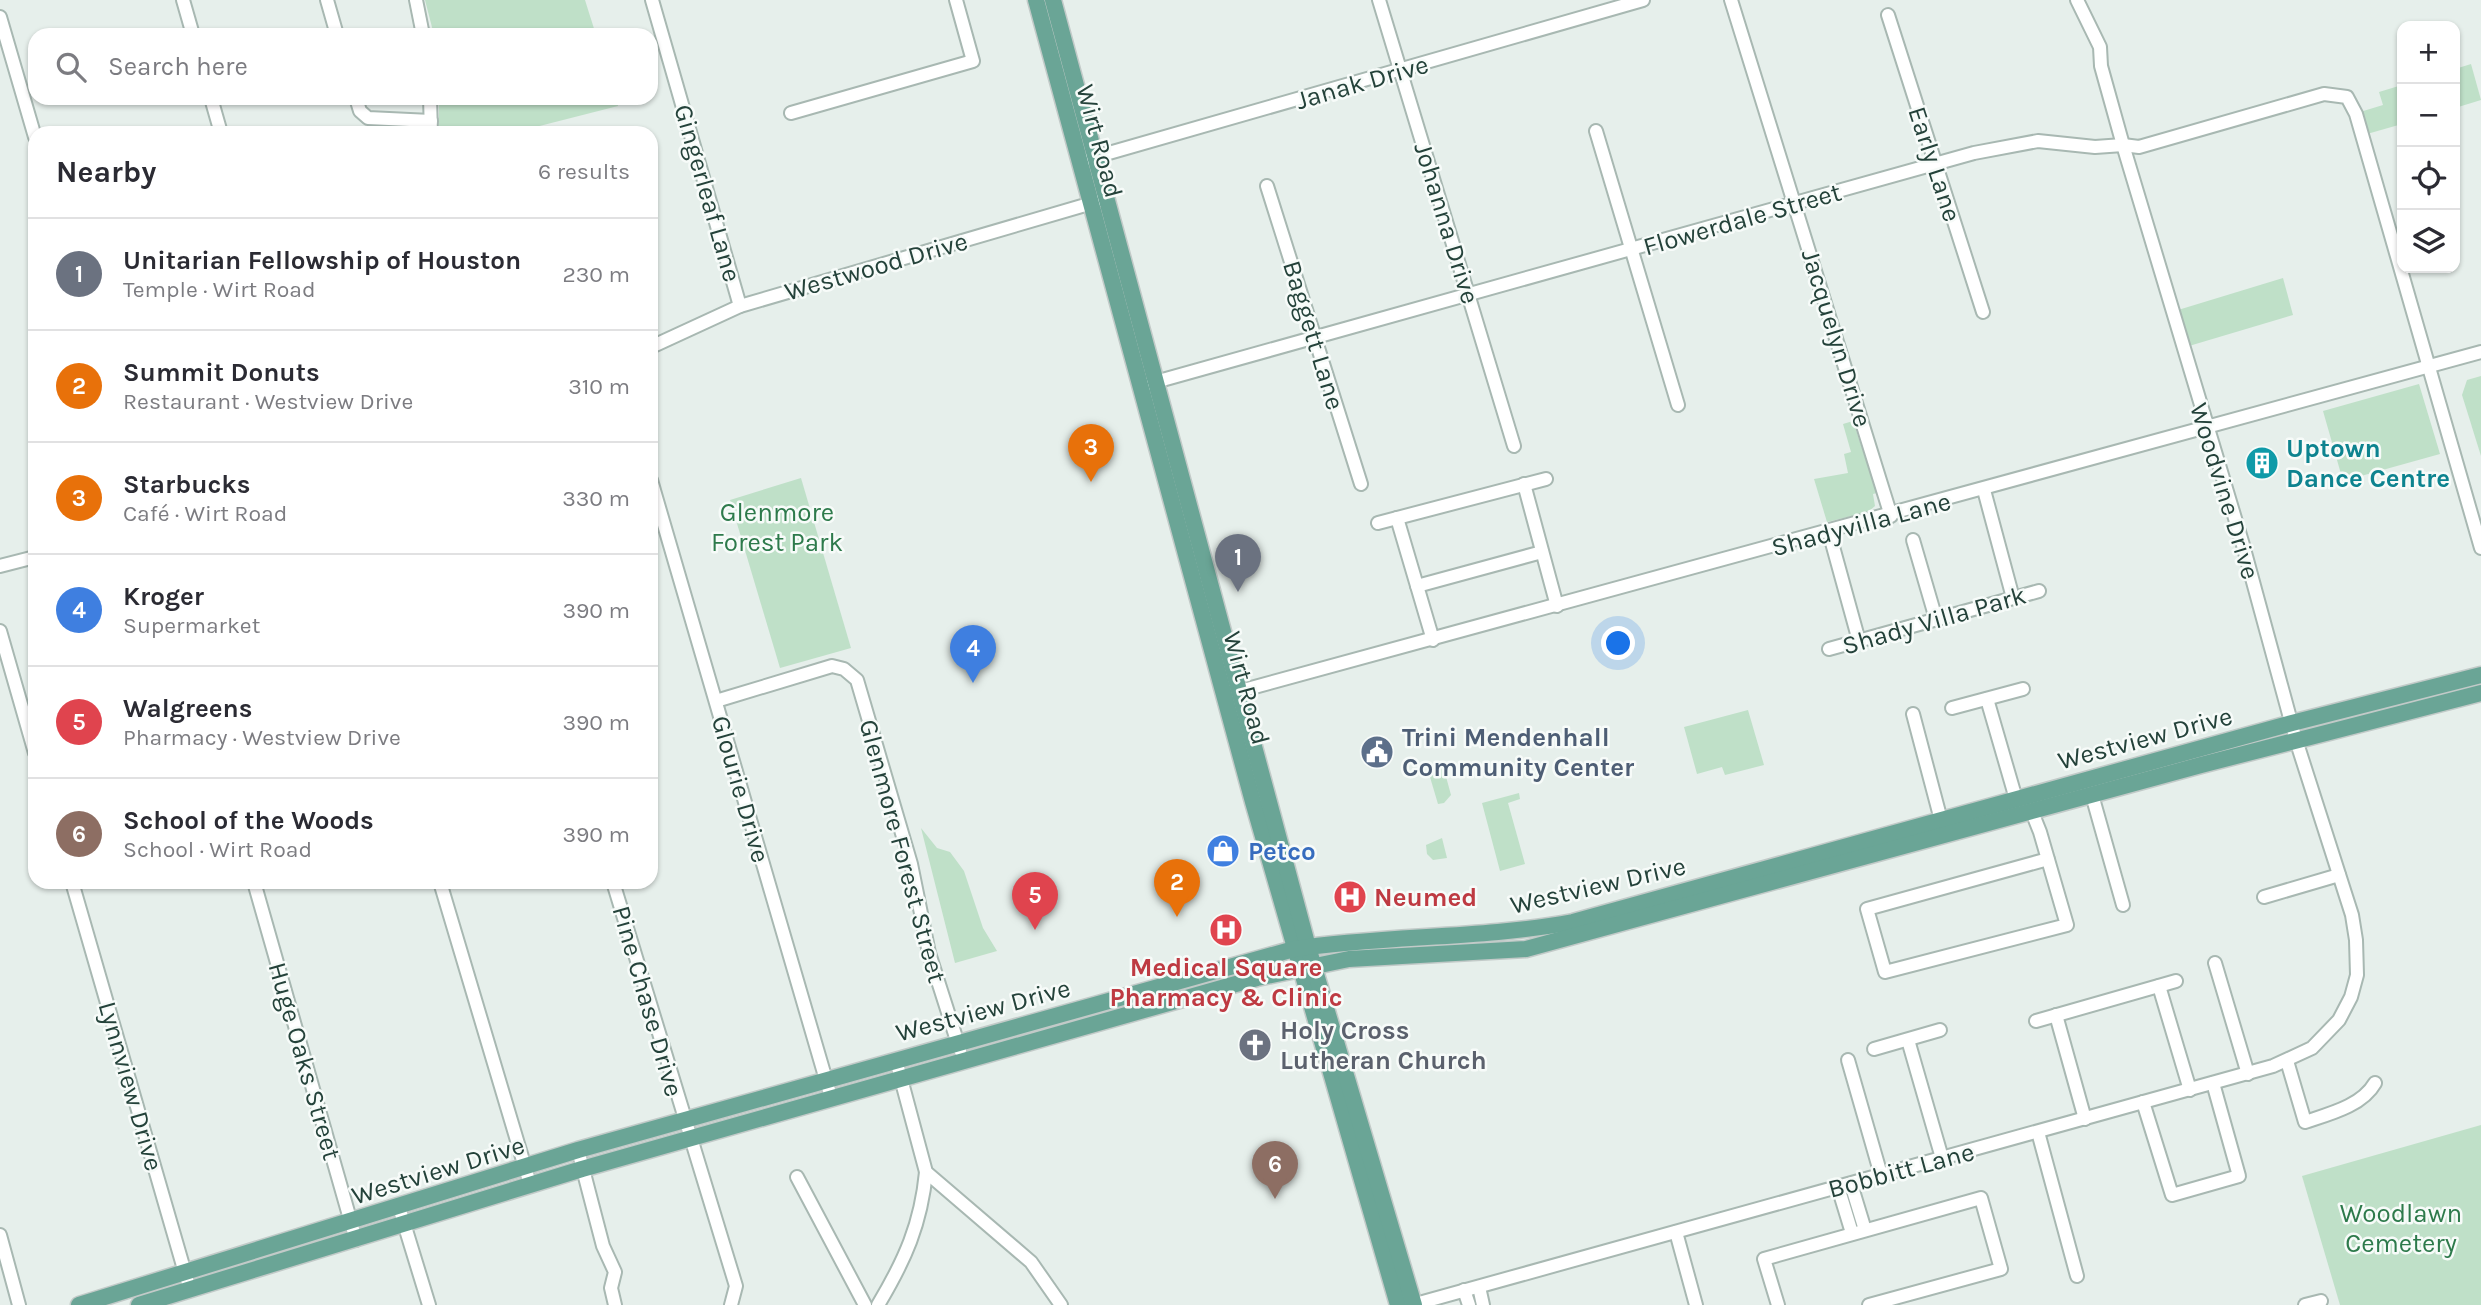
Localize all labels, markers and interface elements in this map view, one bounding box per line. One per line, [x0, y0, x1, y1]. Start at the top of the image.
map controls [2397, 21, 2460, 273]
button: + [2397, 21, 2460, 84]
search box [28, 28, 658, 105]
icon: search [52, 48, 90, 86]
street label: Janak Drive [1292, 49, 1432, 116]
text: Search here [108, 51, 248, 82]
street label: Wirt Road [1070, 81, 1130, 201]
button: − [2397, 84, 2460, 147]
street label: Gingerleaf Lane [667, 101, 748, 285]
street label: Early Lane [1901, 103, 1968, 226]
street label: Johanna Drive [1407, 139, 1486, 308]
button: locate [2397, 147, 2460, 210]
text: Nearby [56, 154, 156, 190]
text: 6 results [538, 158, 630, 185]
street label: Flowerdale Street [1640, 176, 1845, 263]
button: layers [2397, 210, 2460, 273]
street label: Westwood Drive [781, 226, 971, 307]
text: Unitarian Fellowship of Houston [123, 245, 521, 276]
street label: Jacquelyn Drive [1795, 245, 1878, 431]
street label: Baggett Lane [1276, 257, 1351, 414]
text: 1 [75, 261, 83, 288]
text: 230 m [562, 261, 630, 288]
text: Temple · Wirt Road [123, 276, 316, 303]
text: Summit Donuts [123, 357, 320, 388]
text: 2 [72, 373, 86, 400]
text: 310 m [568, 373, 630, 400]
text: Restaurant · Westview Drive [123, 388, 413, 415]
street label: Woodvine Drive [2183, 399, 2266, 583]
pin: 3 [1068, 424, 1114, 482]
place label: Uptown Dance Centre [2286, 433, 2450, 494]
building icon: Uptown Dance Centre [2243, 444, 2281, 482]
text: Starbucks [123, 469, 250, 500]
text: 3 [72, 485, 86, 512]
text: 330 m [562, 485, 630, 512]
street label: Shadyvilla Lane [1768, 486, 1954, 563]
park label: Glenmore Forest Park [711, 497, 843, 558]
text: Café · Wirt Road [123, 500, 287, 527]
pin: 1 [1215, 534, 1261, 592]
street label: Shady Villa Park [1839, 579, 2030, 662]
text: Kroger [123, 581, 204, 612]
text: 4 [72, 597, 86, 624]
text: 390 m [562, 597, 630, 624]
text: Supermarket [123, 612, 260, 639]
pin: 4 [950, 625, 996, 683]
your location [1601, 626, 1635, 660]
street label: Wirt Road [1217, 628, 1277, 748]
text: Walgreens [123, 693, 253, 724]
street label: Westview Drive [2055, 700, 2236, 777]
text: 5 [72, 709, 86, 736]
text: 390 m [562, 709, 630, 736]
street label: Glourie Drive [705, 712, 776, 866]
street label: Glenmore Forest Street [852, 716, 953, 986]
place label: Trini Mendenhall Community Center [1402, 722, 1635, 783]
text: Pharmacy · Westview Drive [123, 724, 401, 751]
public building icon: Trini Mendenhall Community Center [1358, 733, 1396, 771]
text: School of the Woods [123, 805, 374, 836]
text: 6 [72, 821, 86, 848]
text: 390 m [562, 821, 630, 848]
shop icon: Petco [1204, 832, 1242, 870]
text: School · Wirt Road [123, 836, 312, 863]
place label: Petco [1248, 836, 1316, 867]
street label: Westview Drive [1507, 850, 1689, 921]
pin: 2 [1154, 859, 1200, 917]
pin: 5 [1012, 872, 1058, 930]
hospital icon: Neumed [1331, 878, 1369, 916]
place label: Neumed [1374, 882, 1477, 913]
street label: Pine Chase Drive [605, 902, 690, 1100]
hospital icon: Medical Square Pharmacy & Clinic [1207, 911, 1245, 949]
place label: Medical Square Pharmacy & Clinic [1109, 952, 1343, 1013]
street label: Huge Oaks Street [261, 959, 348, 1164]
street label: Westview Drive [893, 972, 1074, 1049]
street label: Lynnview Drive [92, 998, 170, 1174]
place label: Holy Cross Lutheran Church [1280, 1015, 1487, 1076]
church icon: Holy Cross Lutheran Church [1236, 1026, 1274, 1064]
street label: Westview Drive [348, 1129, 528, 1211]
street label: Bobbitt Lane [1825, 1136, 1978, 1205]
pin: 6 [1252, 1141, 1298, 1199]
park label: Woodlawn Cemetery [2340, 1198, 2462, 1259]

